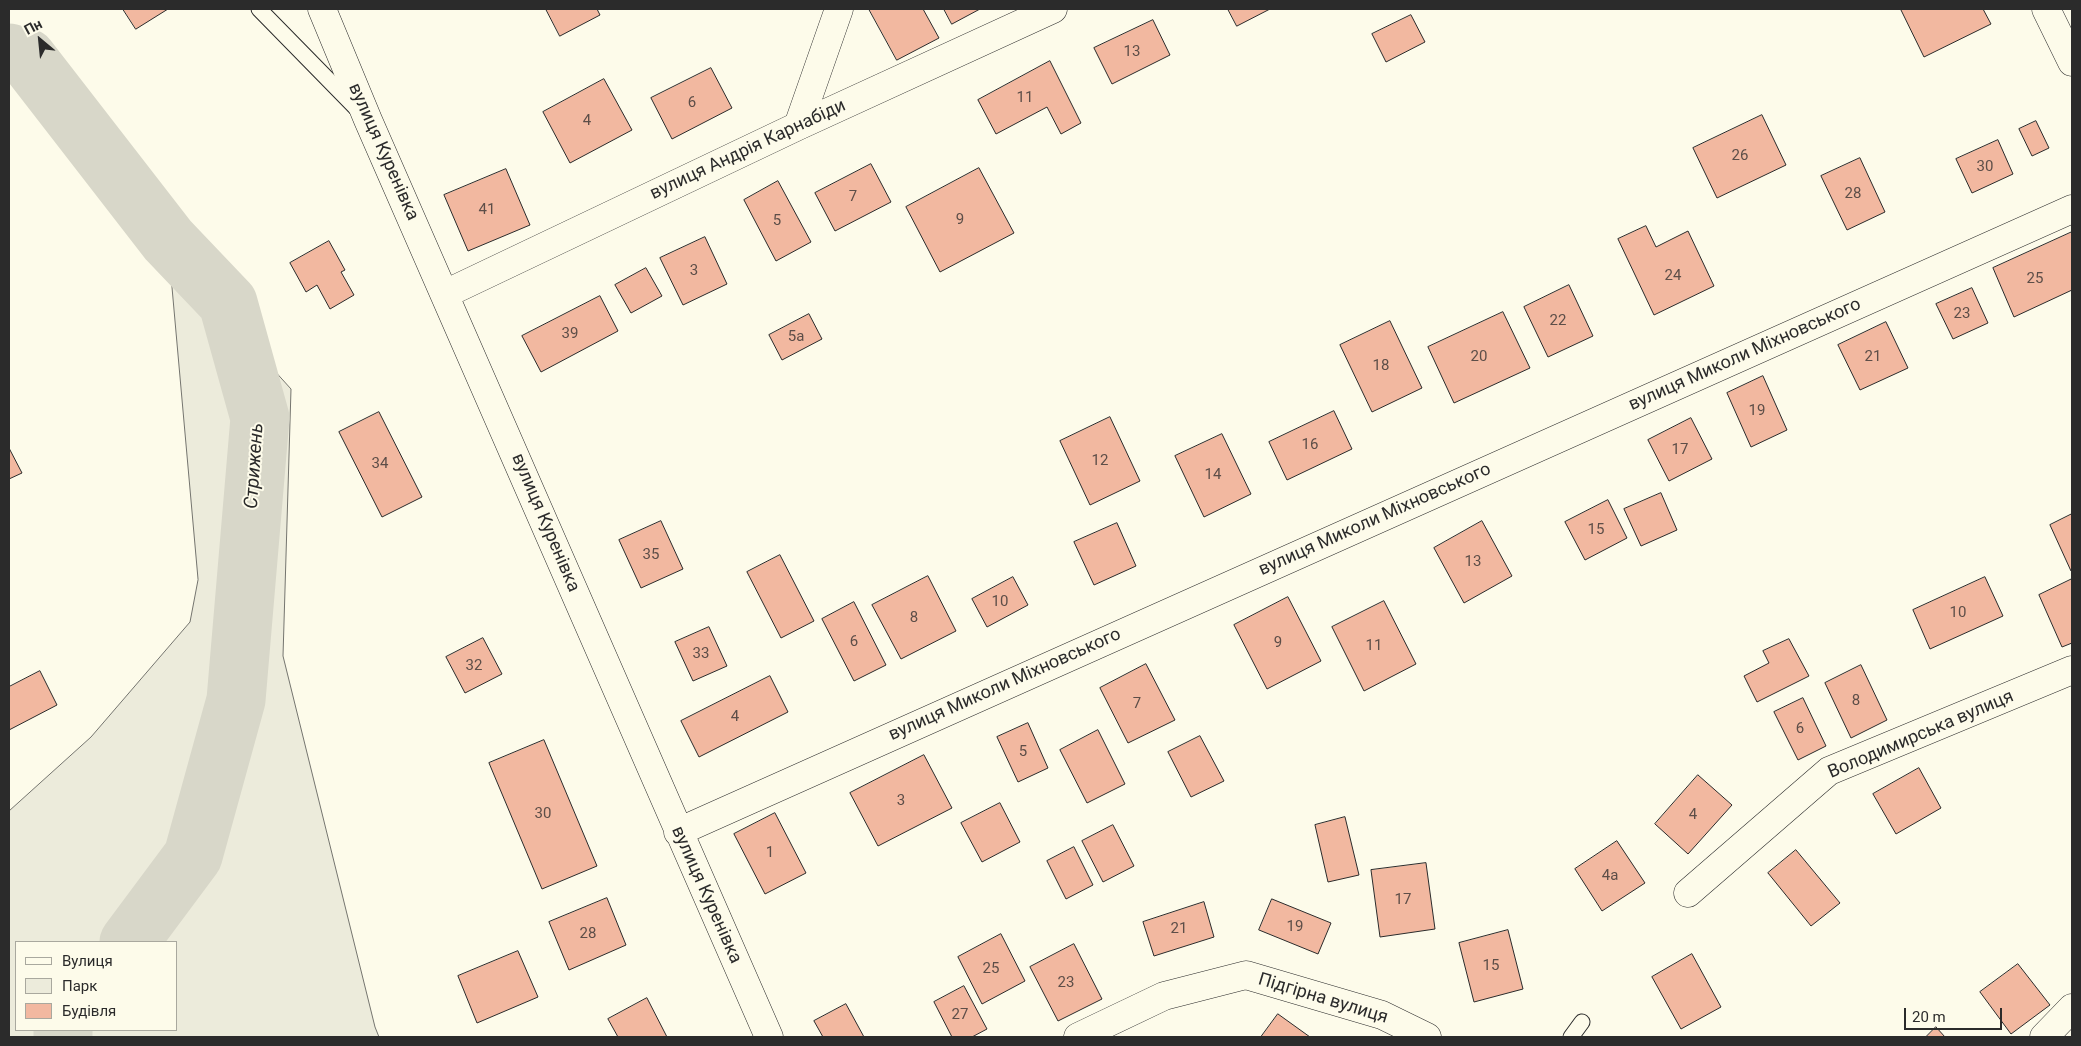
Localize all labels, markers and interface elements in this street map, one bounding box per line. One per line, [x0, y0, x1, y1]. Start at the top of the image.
north arrow [15, 15, 65, 65]
text: Пн [21, 16, 45, 38]
house number: 13 [1124, 43, 1140, 61]
street label: вулиця Куренівка [343, 80, 423, 224]
house number: 11 [1017, 89, 1033, 107]
house number: 6 [688, 94, 696, 112]
street label: вулиця Андрія Карнабіди [647, 95, 849, 205]
house number: 4 [583, 112, 591, 130]
house number: 26 [1732, 147, 1748, 165]
house number: 30 [1977, 158, 1993, 176]
house number: 28 [1845, 185, 1861, 203]
house number: 7 [849, 188, 857, 206]
house number: 41 [479, 201, 495, 219]
house number: 9 [956, 211, 964, 229]
house number: 5 [773, 212, 781, 230]
house number: 3 [690, 262, 698, 280]
house number: 24 [1665, 267, 1681, 285]
house number: 25 [2027, 270, 2043, 288]
street label: вулиця Миколи Міхновського [1626, 294, 1864, 416]
house number: 23 [1954, 305, 1970, 323]
house number: 22 [1550, 312, 1566, 330]
house number: 39 [562, 325, 578, 343]
house number: 5а [788, 328, 804, 346]
house number: 20 [1471, 348, 1487, 366]
house number: 21 [1865, 348, 1881, 366]
house number: 18 [1373, 357, 1389, 375]
house number: 19 [1749, 402, 1765, 420]
water label: Стрижень [241, 422, 269, 510]
house number: 16 [1302, 436, 1318, 454]
house number: 17 [1672, 441, 1688, 459]
street label: вулиця Куренівка [506, 451, 584, 595]
house number: 12 [1092, 452, 1108, 470]
house number: 34 [372, 455, 388, 473]
street label: вулиця Миколи Міхновського [1256, 459, 1494, 581]
house number: 14 [1205, 466, 1221, 484]
house number: 15 [1588, 521, 1604, 539]
house number: 35 [643, 546, 659, 564]
house number: 13 [1465, 553, 1481, 571]
house number: 10 [992, 593, 1008, 611]
house number: 10 [1950, 604, 1966, 622]
house number: 8 [910, 609, 918, 627]
street label: вулиця Миколи Міхновського [886, 624, 1124, 746]
house number: 6 [850, 633, 858, 651]
house number: 9 [1274, 634, 1282, 652]
house number: 11 [1366, 637, 1382, 655]
house number: 33 [693, 645, 709, 663]
house number: 32 [466, 657, 482, 675]
street label: Володимирська вулиця [1825, 686, 2017, 784]
house number: 8 [1852, 692, 1860, 710]
house number: 7 [1133, 695, 1141, 713]
house number: 4 [731, 708, 739, 726]
house number: 6 [1796, 720, 1804, 738]
house number: 5 [1019, 743, 1027, 761]
house number: 3 [897, 792, 905, 810]
house number: 30 [535, 805, 551, 823]
house number: 4 [1689, 806, 1697, 824]
street label: вулиця Куренівка [666, 823, 746, 967]
house number: 1 [766, 844, 774, 862]
house number: 4а [1602, 867, 1618, 885]
house number: 17 [1395, 891, 1411, 909]
house number: 19 [1287, 918, 1303, 936]
house number: 21 [1171, 920, 1187, 938]
house number: 28 [580, 925, 596, 943]
legend [15, 941, 178, 1031]
text: Вулиця [62, 952, 113, 970]
house number: 15 [1483, 957, 1499, 975]
house number: 25 [983, 960, 999, 978]
street label: Підгірна вулиця [1256, 969, 1390, 1029]
house number: 23 [1058, 974, 1074, 992]
text: Парк [62, 977, 97, 995]
scale bar [1906, 998, 2004, 1030]
text: Будівля [62, 1002, 116, 1020]
house number: 27 [952, 1006, 968, 1024]
text: 20 m [1912, 1008, 1946, 1026]

